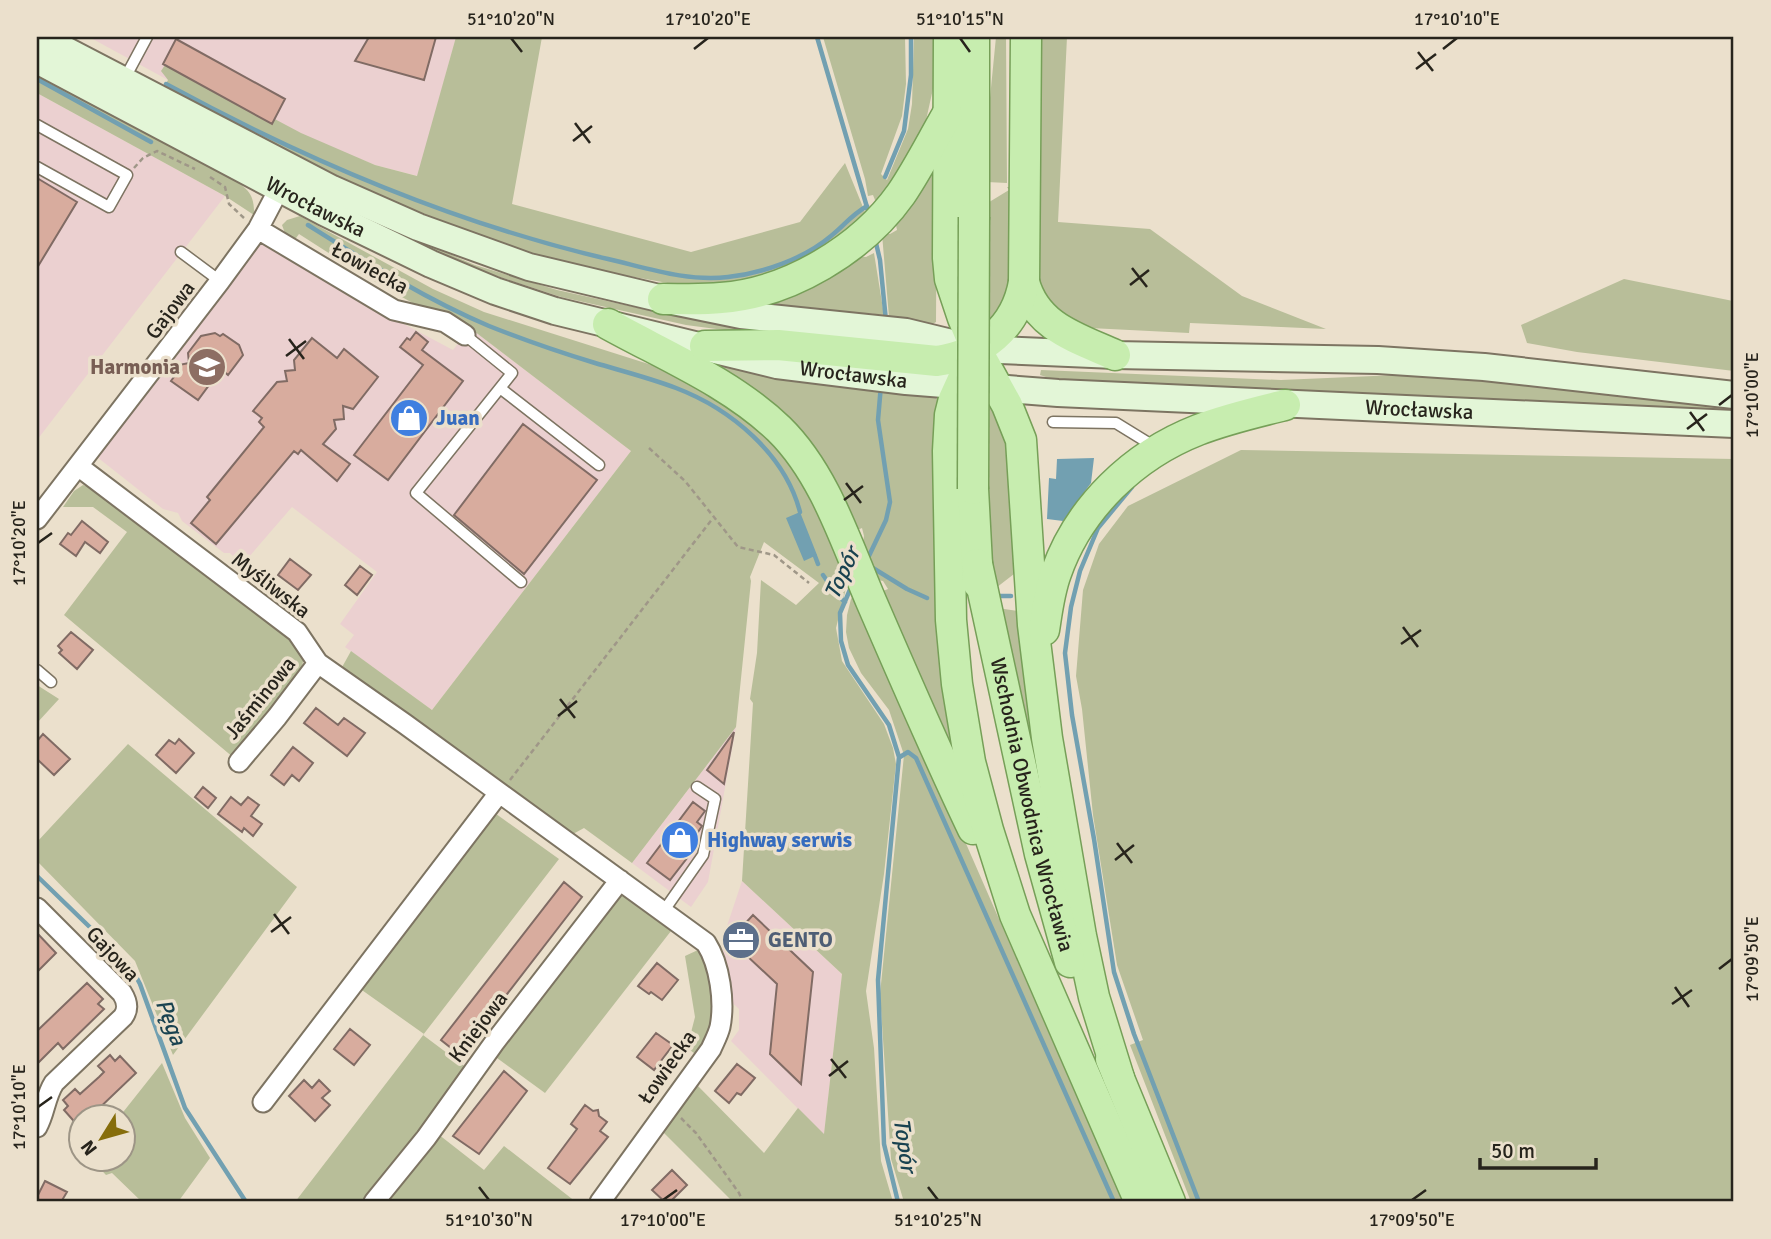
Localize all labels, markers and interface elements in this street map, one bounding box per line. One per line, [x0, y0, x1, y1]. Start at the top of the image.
text: 51°10'20"N [467, 8, 555, 30]
text: 17°10'20"E [665, 8, 751, 30]
text: 51°10'15"N [916, 8, 1004, 30]
text: 17°10'10"E [1414, 8, 1500, 30]
street label: Wrocławska [261, 171, 370, 243]
street label: Łowiecka [327, 236, 413, 300]
street label: Gajowa [140, 276, 200, 344]
school or university icon: Harmonia [186, 346, 228, 388]
text: 17°10'00"E [1741, 352, 1763, 438]
place label: Harmonia [90, 354, 180, 380]
street label: Wrocławska [798, 355, 909, 394]
street label: Wrocławska [1364, 394, 1474, 425]
shop icon: Juan [388, 397, 430, 439]
place label: Juan [436, 405, 480, 431]
text: 17°10'20"E [8, 500, 30, 586]
water label: Topór [817, 539, 868, 604]
street label: Myśliwska [226, 546, 316, 624]
street label: Jaśminowa [219, 651, 301, 745]
street label: Wschodnia Obwodnica Wrocławia [985, 655, 1080, 955]
shop icon: Highway serwis [659, 819, 701, 861]
place label: Highway serwis [707, 827, 852, 853]
text: 17°09'50"E [1741, 916, 1763, 1002]
office icon: GENTO [720, 919, 762, 961]
street label: Gajowa [81, 921, 145, 987]
place label: GENTO [768, 927, 833, 953]
street label: Kniejowa [443, 986, 513, 1068]
water label: Pęga [149, 995, 194, 1051]
street label: Łowiecka [632, 1025, 702, 1109]
text: 17°10'10"E [8, 1064, 30, 1150]
north arrow [66, 1102, 136, 1172]
water label: Topór [887, 1116, 924, 1177]
scale bar [1480, 1127, 1596, 1171]
text: N [76, 1135, 103, 1160]
text: 50 m [1491, 1138, 1535, 1164]
text: 51°10'30"N [445, 1209, 533, 1231]
text: 17°10'00"E [620, 1209, 706, 1231]
text: 51°10'25"N [894, 1209, 982, 1231]
text: 17°09'50"E [1369, 1209, 1455, 1231]

